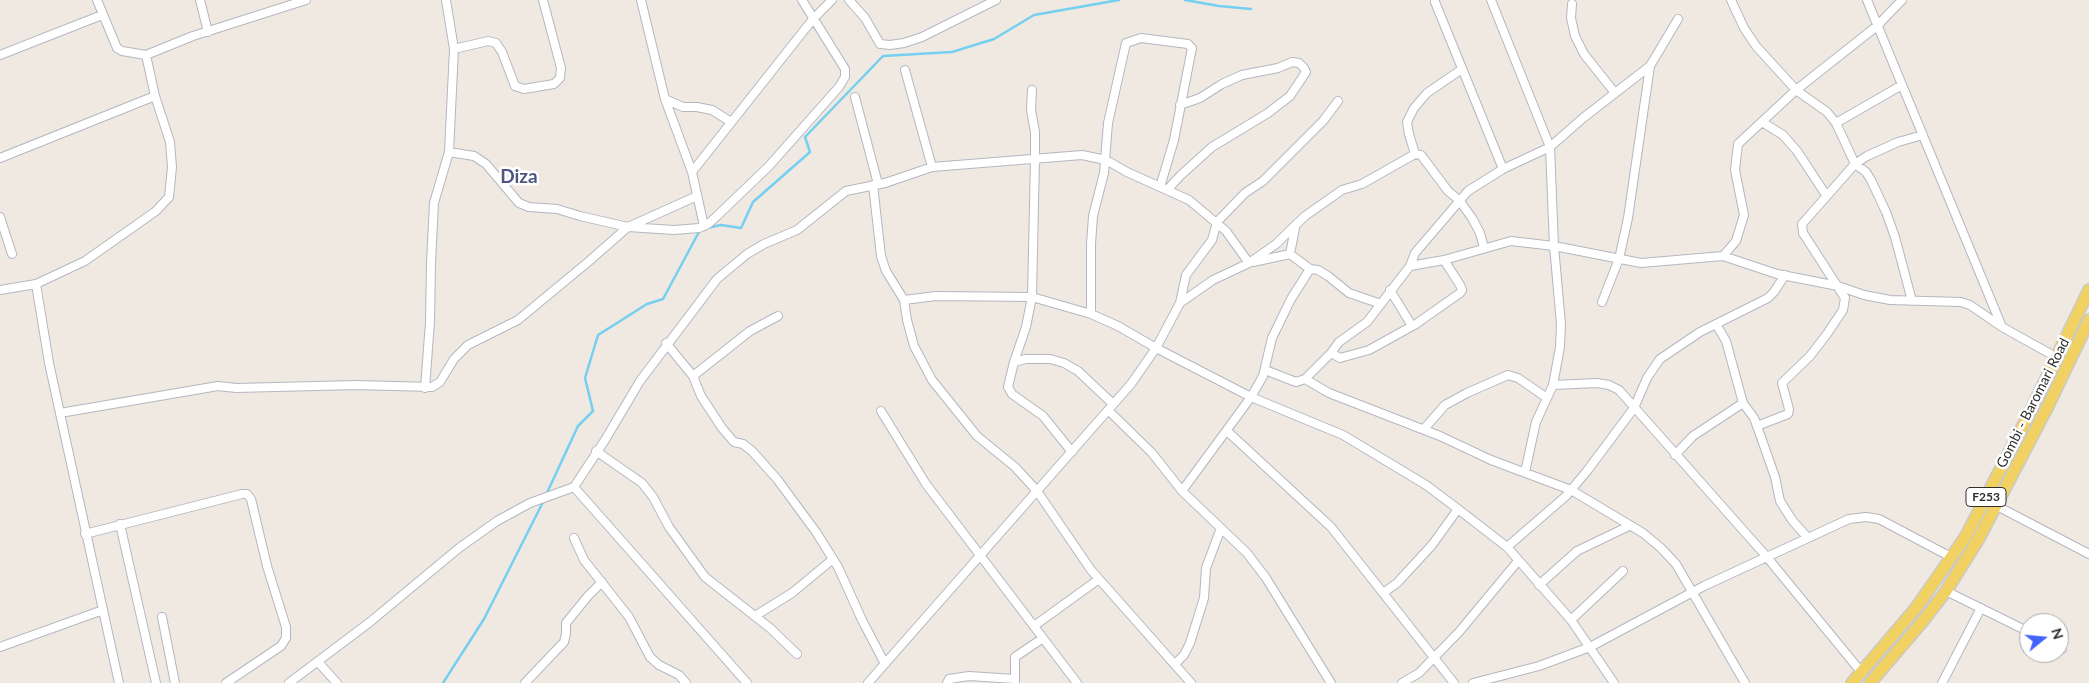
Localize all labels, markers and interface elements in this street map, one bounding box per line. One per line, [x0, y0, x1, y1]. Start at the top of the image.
district label: Diza [500, 166, 538, 188]
street label: Gombi - Baromari Road [1993, 335, 2073, 471]
road number: F253 [1966, 488, 2006, 507]
north arrow [2019, 613, 2069, 663]
text: N [2048, 626, 2068, 641]

